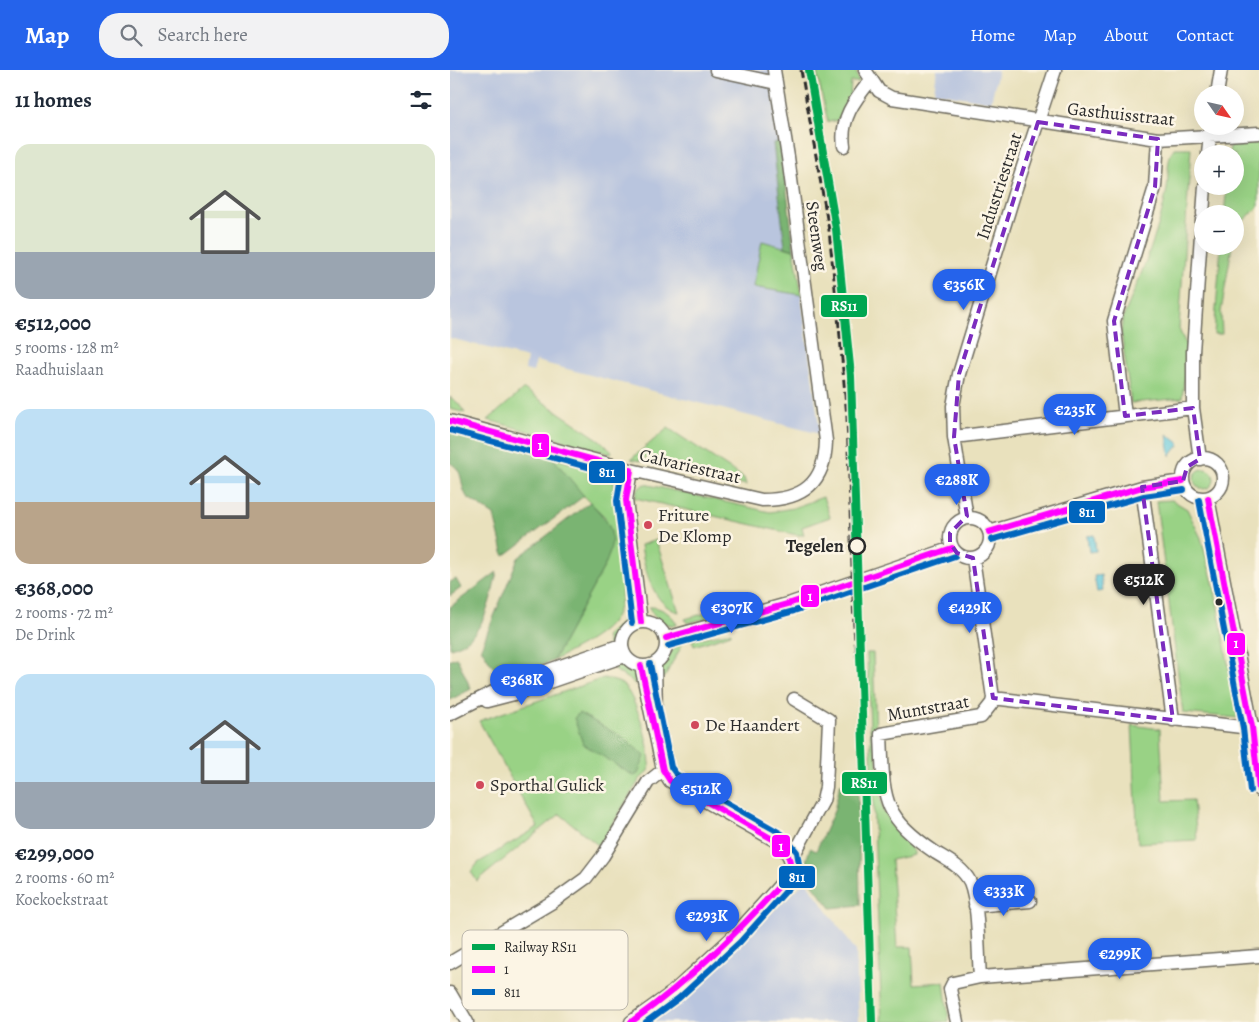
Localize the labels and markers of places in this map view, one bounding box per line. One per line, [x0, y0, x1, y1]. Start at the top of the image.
pin: €356K [929, 268, 999, 311]
pin: €235K [1040, 394, 1110, 436]
pin: €288K [922, 464, 992, 506]
place label: Friture De Klomp [658, 503, 731, 548]
marker: Friture De Klomp [642, 519, 654, 531]
place label: Tegelen [786, 534, 844, 558]
marker: Tegelen [848, 537, 866, 555]
pin: €512K [1109, 564, 1179, 606]
pin: €307K [697, 592, 767, 634]
pin: €429K [935, 592, 1005, 634]
unlabelled marker [1214, 597, 1224, 607]
pin: €368K [487, 664, 557, 706]
place label: De Haandert [705, 713, 800, 737]
marker: De Haandert [689, 719, 701, 731]
pin: €512K [666, 772, 736, 815]
place label: Sporthal Gulick [490, 773, 604, 797]
marker: Sporthal Gulick [474, 779, 486, 791]
pin: €333K [969, 874, 1039, 917]
pin: €293K [672, 900, 742, 942]
pin: €299K [1085, 938, 1155, 980]

